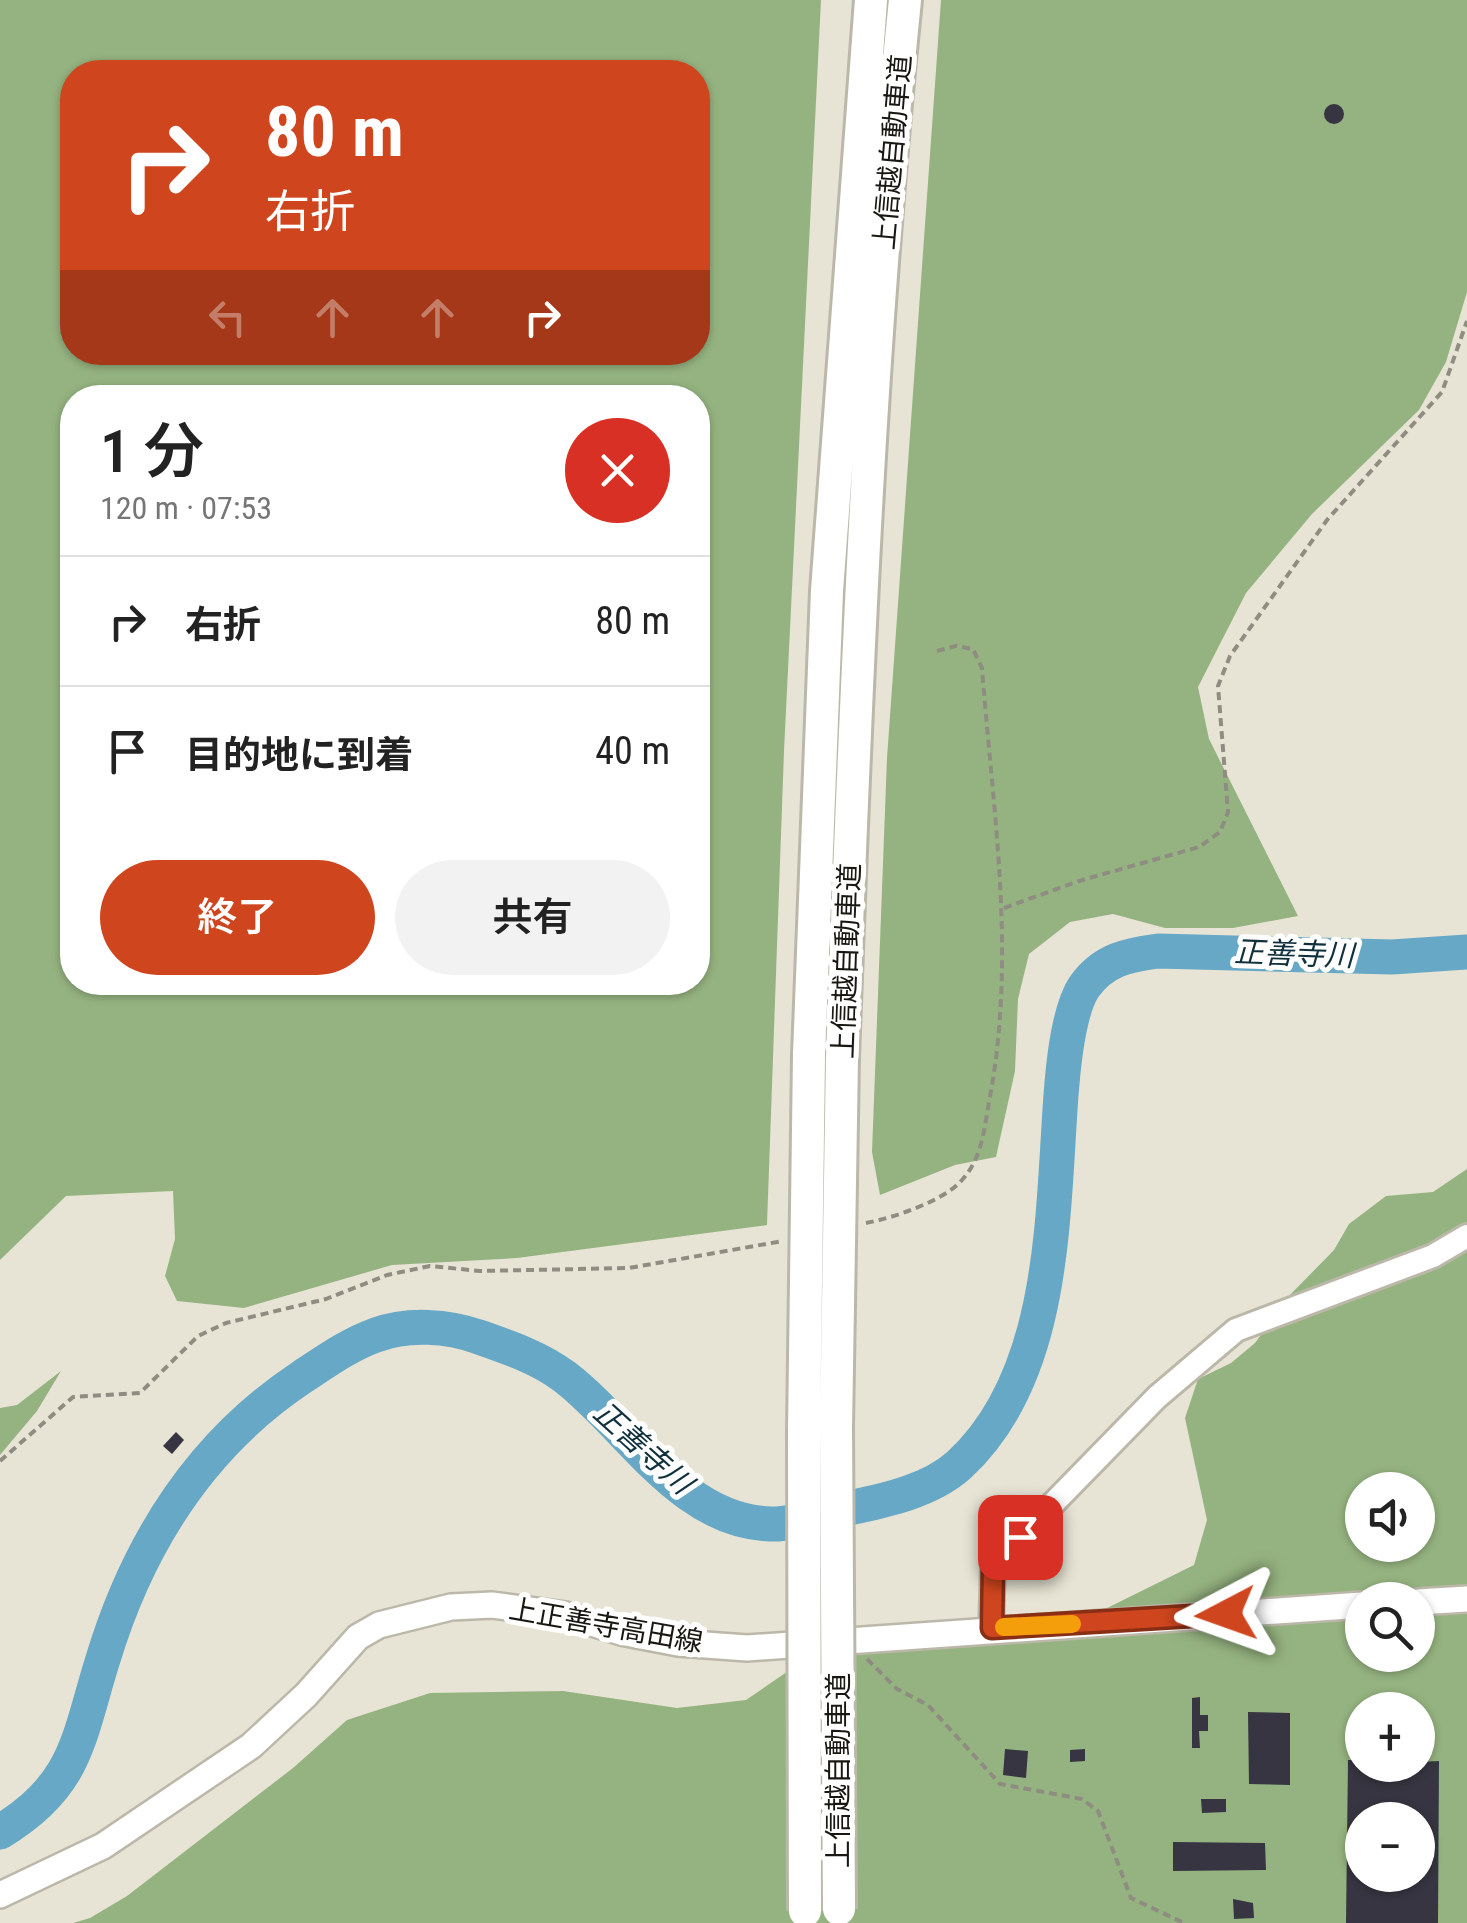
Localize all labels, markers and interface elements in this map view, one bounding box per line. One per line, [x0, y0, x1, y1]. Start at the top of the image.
street label: 上信越自動車道 [868, 53, 917, 251]
text: 80 m [265, 91, 404, 173]
icon: right [100, 100, 230, 230]
text: 右折 [265, 185, 355, 238]
icon: left [200, 290, 255, 345]
icon: ahead [305, 290, 360, 345]
icon: ahead [410, 290, 465, 345]
icon: right [515, 290, 570, 345]
text: 1 分 [100, 416, 204, 487]
button: close [565, 418, 670, 523]
text: 120 m · 07:53 [100, 489, 272, 527]
icon: right [100, 594, 155, 649]
text: 80 m [595, 599, 670, 643]
text: 右折 [185, 603, 261, 647]
icon: arrive [100, 724, 155, 779]
text: 40 m [595, 729, 670, 773]
text: 目的地に到着 [185, 733, 413, 777]
button: 終了 [100, 860, 375, 975]
button: 共有 [395, 860, 670, 975]
street label: 上信越自動車道 [827, 862, 866, 1060]
water label: 正善寺川 [1233, 934, 1358, 973]
water label: 正善寺川 [587, 1394, 702, 1503]
map controls [1345, 1472, 1435, 1892]
button: sound [1345, 1472, 1435, 1562]
pin [978, 1495, 1063, 1580]
icon: arrive [993, 1510, 1048, 1565]
position arrow [1174, 1562, 1278, 1666]
button: search [1345, 1582, 1435, 1672]
street label: 上正善寺高田線 [507, 1592, 705, 1659]
street label: 上信越自動車道 [822, 1672, 855, 1868]
button: + [1345, 1692, 1435, 1782]
button: − [1345, 1802, 1435, 1892]

